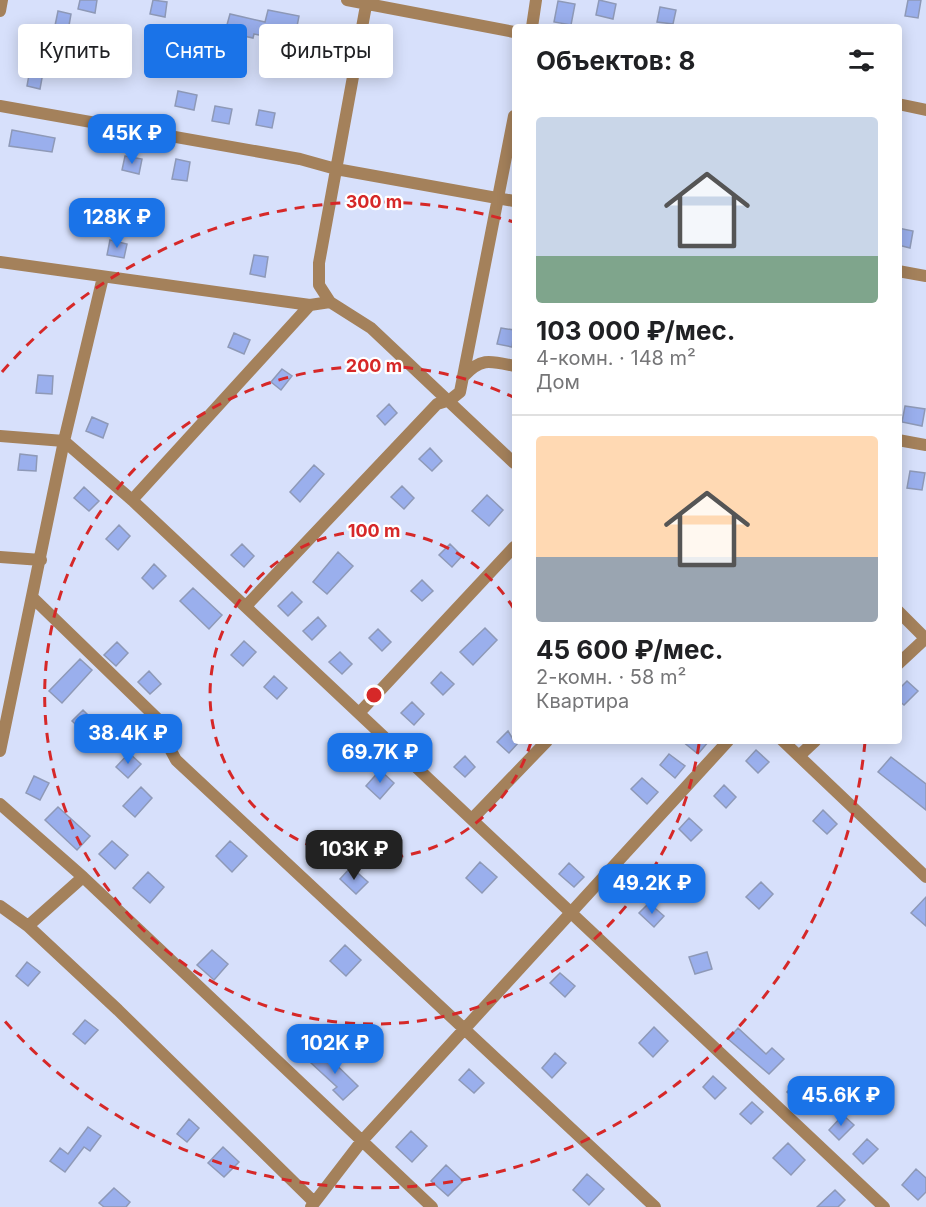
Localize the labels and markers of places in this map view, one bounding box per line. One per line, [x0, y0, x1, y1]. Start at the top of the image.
pin: 45K ₽ [90, 114, 174, 165]
pin: 128K ₽ [68, 198, 166, 249]
centre of rings [364, 685, 384, 705]
pin: 38.4K ₽ [73, 714, 183, 765]
pin: 69.7K ₽ [325, 733, 435, 784]
pin: 103K ₽ [305, 830, 403, 881]
pin: 49.2K ₽ [597, 864, 707, 915]
pin: 102K ₽ [286, 1024, 384, 1075]
pin: 45.6K ₽ [786, 1076, 896, 1127]

